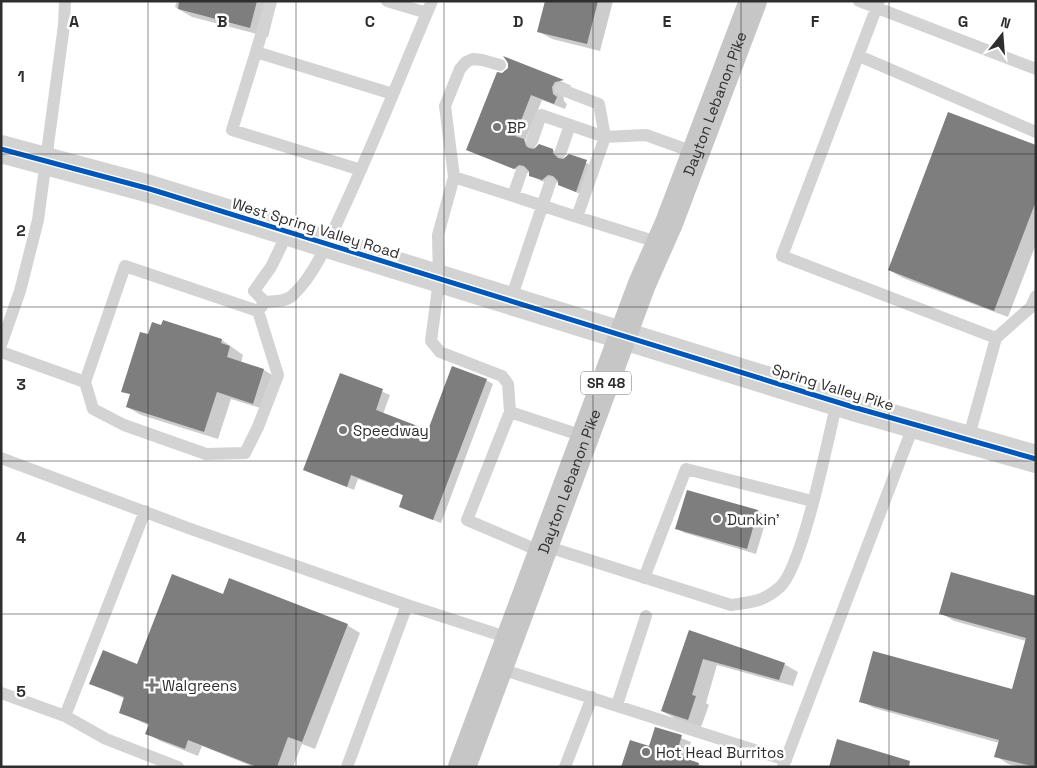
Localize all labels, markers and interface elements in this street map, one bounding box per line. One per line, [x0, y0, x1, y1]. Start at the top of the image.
north arrow [977, 10, 1027, 60]
text: A [69, 11, 79, 32]
text: B [217, 11, 227, 32]
text: C [365, 11, 375, 32]
text: D [513, 11, 523, 32]
text: E [663, 11, 672, 32]
text: F [811, 11, 820, 32]
text: G [958, 11, 968, 32]
text: N [999, 13, 1013, 33]
street label: Dayton Lebanon Pike [678, 29, 750, 178]
text: 1 [17, 66, 25, 87]
place label: BP [507, 118, 526, 137]
marker: BP [491, 121, 503, 133]
street label: West Spring Valley Road [230, 193, 402, 263]
text: 2 [16, 220, 26, 241]
street label: Spring Valley Pike [770, 359, 896, 415]
road number: SR 48 [581, 372, 631, 394]
text: 3 [16, 374, 26, 395]
street label: Dayton Lebanon Pike [533, 406, 604, 556]
place label: Speedway [353, 421, 429, 440]
marker: Speedway [337, 424, 349, 436]
place label: Dunkin' [727, 510, 780, 529]
marker: Dunkin' [711, 513, 723, 525]
text: 4 [16, 527, 26, 548]
place label: Walgreens [162, 676, 237, 695]
marker: Walgreens [146, 679, 158, 691]
text: 5 [16, 681, 26, 702]
place label: Hot Head Burritos [656, 743, 784, 762]
marker: Hot Head Burritos [640, 746, 652, 758]

